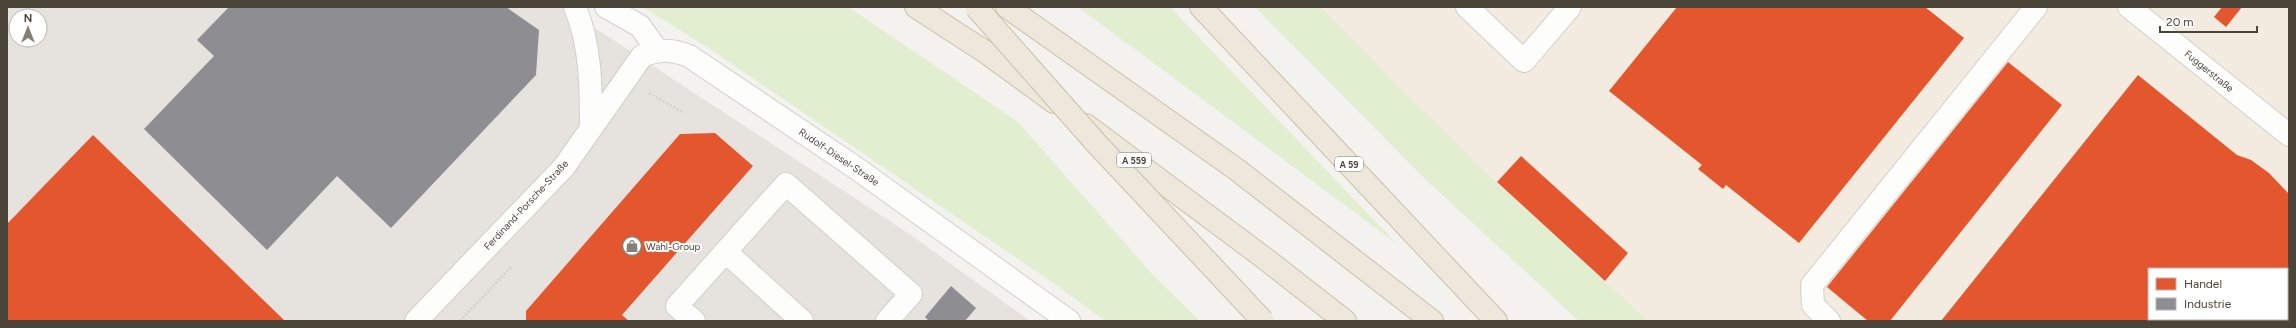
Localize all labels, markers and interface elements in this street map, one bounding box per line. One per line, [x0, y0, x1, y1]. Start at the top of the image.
north arrow [8, 8, 48, 48]
scale bar [2160, 8, 2257, 34]
text: N [24, 12, 32, 25]
text: 20 m [2166, 15, 2194, 29]
street label: Fuggerstraße [2182, 47, 2237, 95]
street label: Rudolf-Diesel-Straße [796, 125, 882, 189]
road number: A 559 [1117, 153, 1151, 167]
street label: Ferdinand-Porsche-Straße [481, 157, 571, 253]
road number: A 59 [1335, 157, 1363, 171]
shop icon: Wahl-Group [621, 235, 643, 257]
place label: Wahl-Group [646, 240, 701, 253]
legend [2148, 268, 2288, 320]
text: Handel [2184, 277, 2222, 291]
text: Industrie [2184, 297, 2232, 311]

